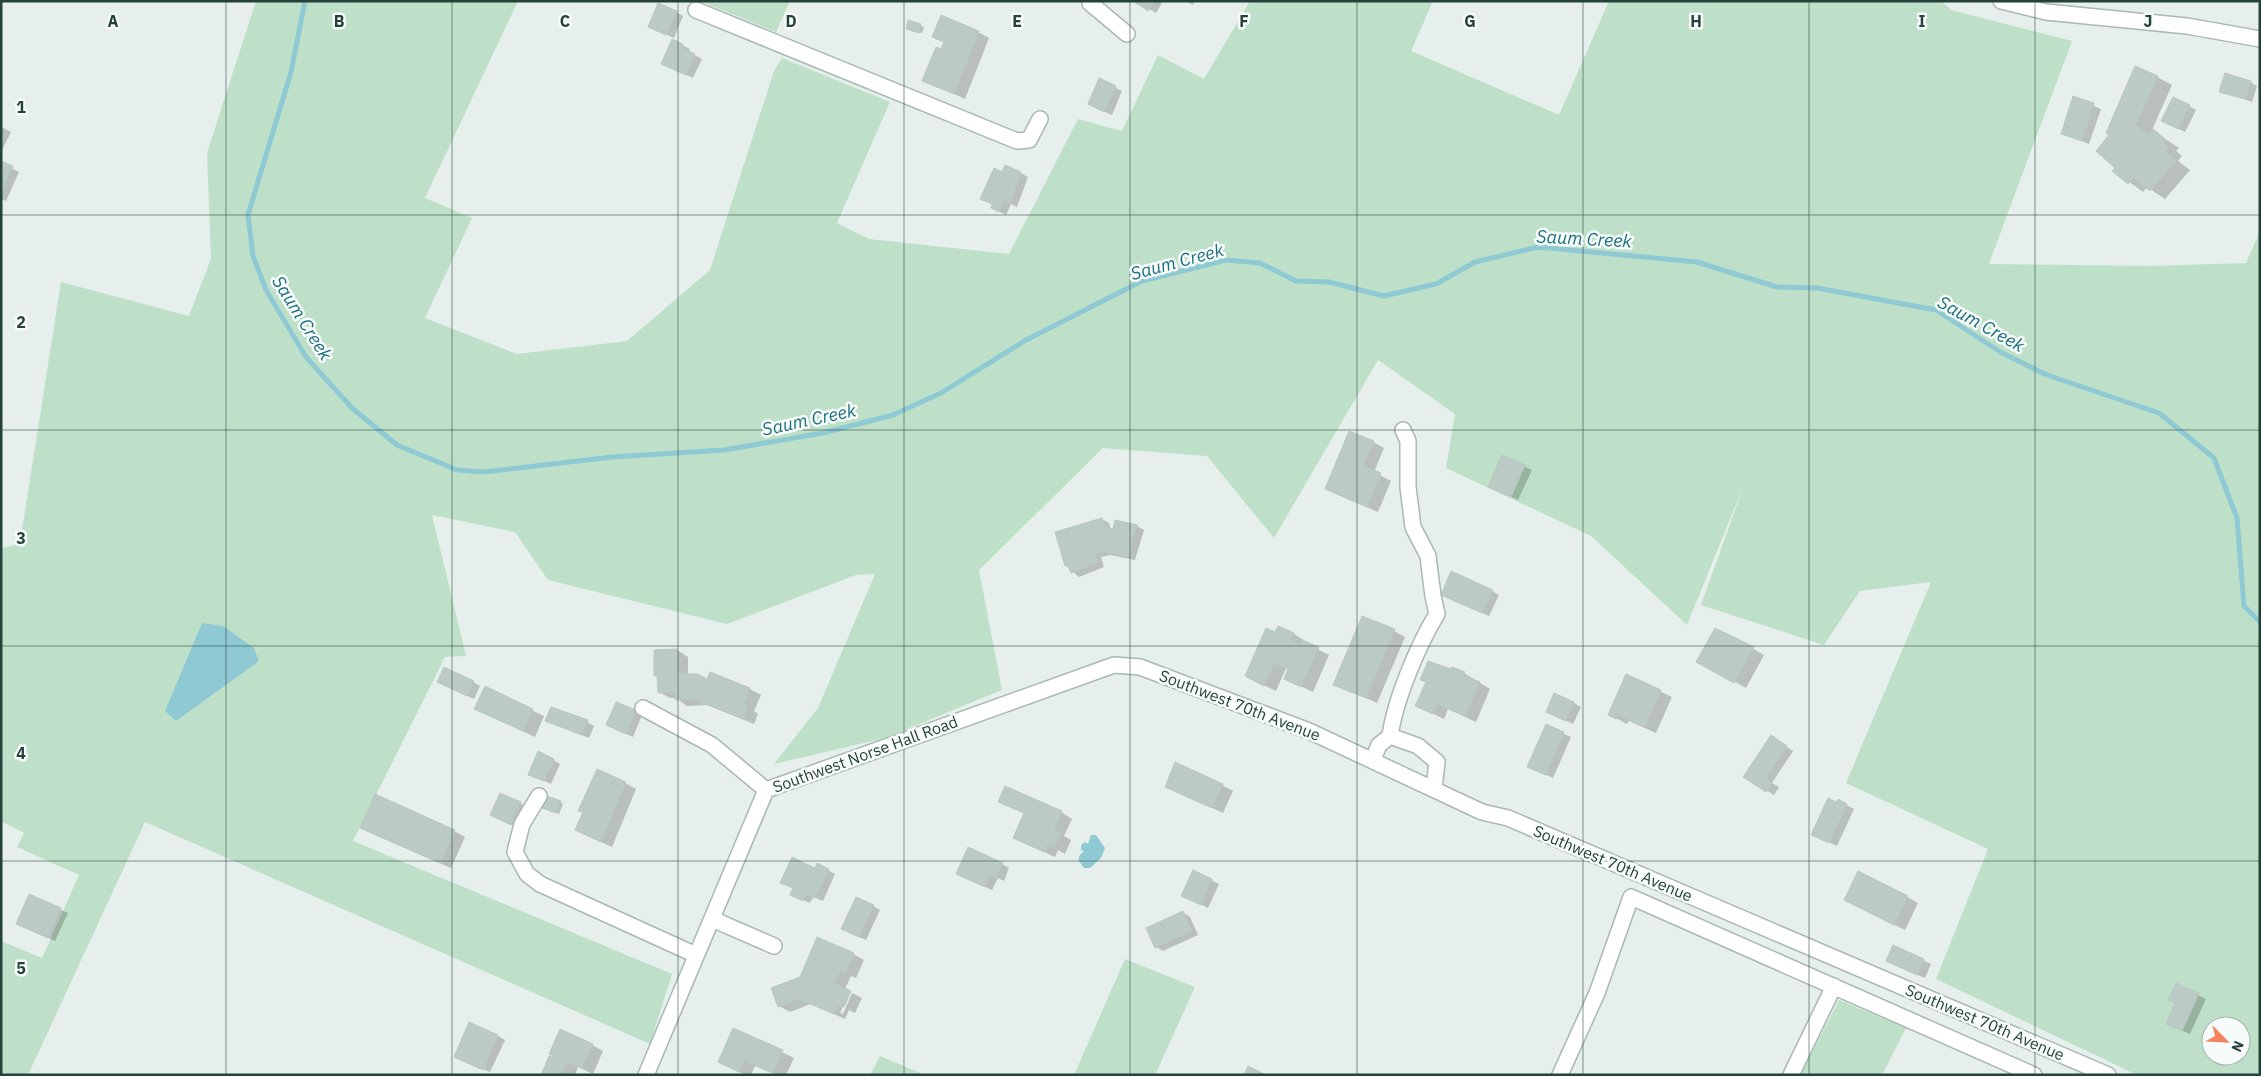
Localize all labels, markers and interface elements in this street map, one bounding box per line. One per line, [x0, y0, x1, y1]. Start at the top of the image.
text: A [108, 11, 119, 31]
text: B [334, 11, 345, 31]
text: C [560, 11, 570, 31]
text: D [785, 11, 797, 31]
text: E [1012, 11, 1022, 31]
text: F [1239, 11, 1249, 31]
text: G [1464, 11, 1476, 31]
text: H [1690, 11, 1702, 31]
text: I [1919, 11, 1926, 31]
text: J [2144, 11, 2152, 31]
text: 1 [16, 97, 26, 117]
water label: Saum Creek [1536, 225, 1633, 253]
water label: Saum Creek [1128, 238, 1227, 285]
water label: Saum Creek [267, 271, 338, 365]
water label: Saum Creek [1934, 290, 2029, 357]
text: 2 [16, 312, 26, 332]
water label: Saum Creek [760, 398, 859, 441]
text: 3 [16, 528, 26, 548]
street label: Southwest 70th Avenue [1157, 665, 1324, 745]
street label: Southwest Norse Hall Road [770, 711, 960, 797]
text: 4 [16, 743, 26, 763]
street label: Southwest 70th Avenue [1530, 820, 1696, 906]
text: 5 [16, 958, 26, 978]
street label: Southwest 70th Avenue [1902, 979, 2068, 1065]
north arrow [2201, 1016, 2251, 1066]
text: N [2228, 1038, 2248, 1055]

